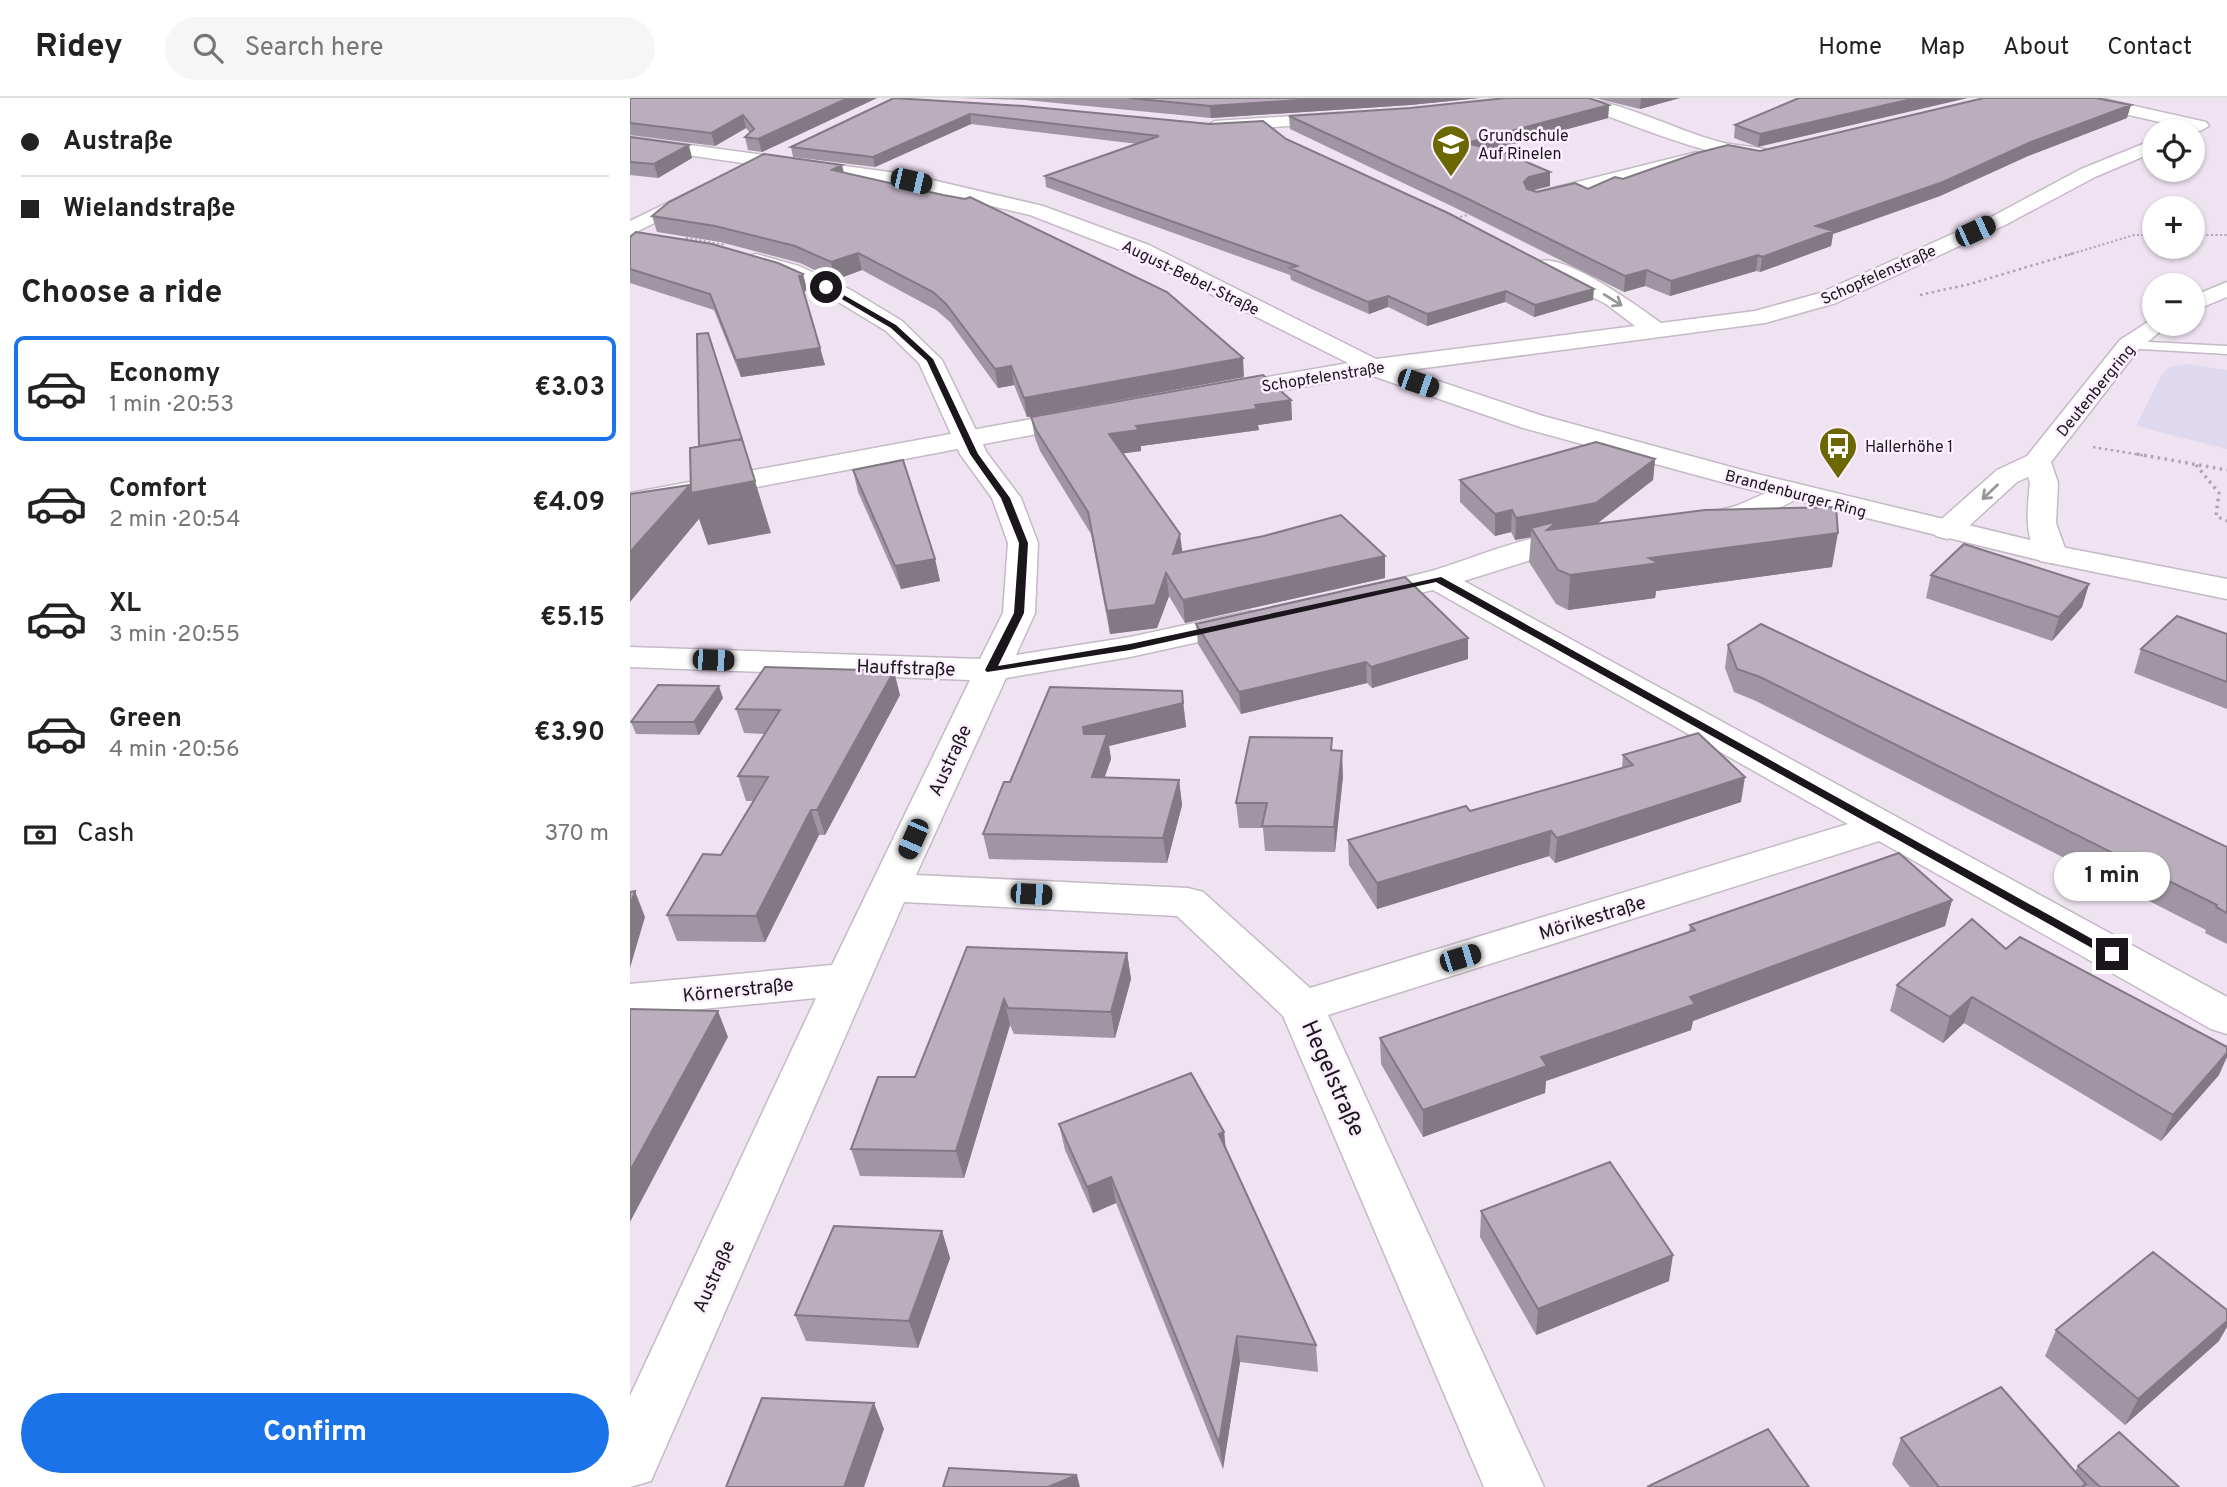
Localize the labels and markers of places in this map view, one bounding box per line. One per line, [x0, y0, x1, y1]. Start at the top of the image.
school or university icon: Grundschule Auf Rinelen [1430, 123, 1472, 178]
place label: Grundschule Auf Rinelen [1478, 127, 1569, 165]
bus stop icon: Hallerhöhe 1 [1817, 425, 1859, 480]
place label: Hallerhöhe 1 [1865, 438, 1953, 458]

